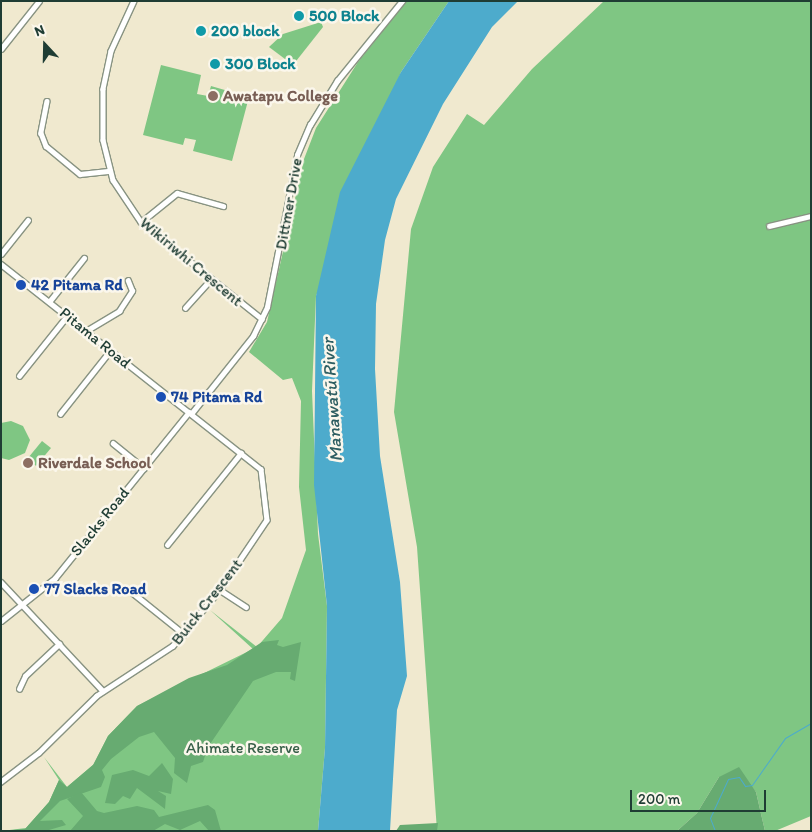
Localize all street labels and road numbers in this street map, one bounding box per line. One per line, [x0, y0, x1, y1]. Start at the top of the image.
street label: Dittmer Drive [271, 157, 307, 251]
street label: Wikiriwhi Crescent [135, 213, 247, 311]
street label: Pitama Road [55, 303, 135, 373]
street label: Slacks Road [67, 484, 133, 560]
street label: Buick Crescent [167, 555, 247, 649]

